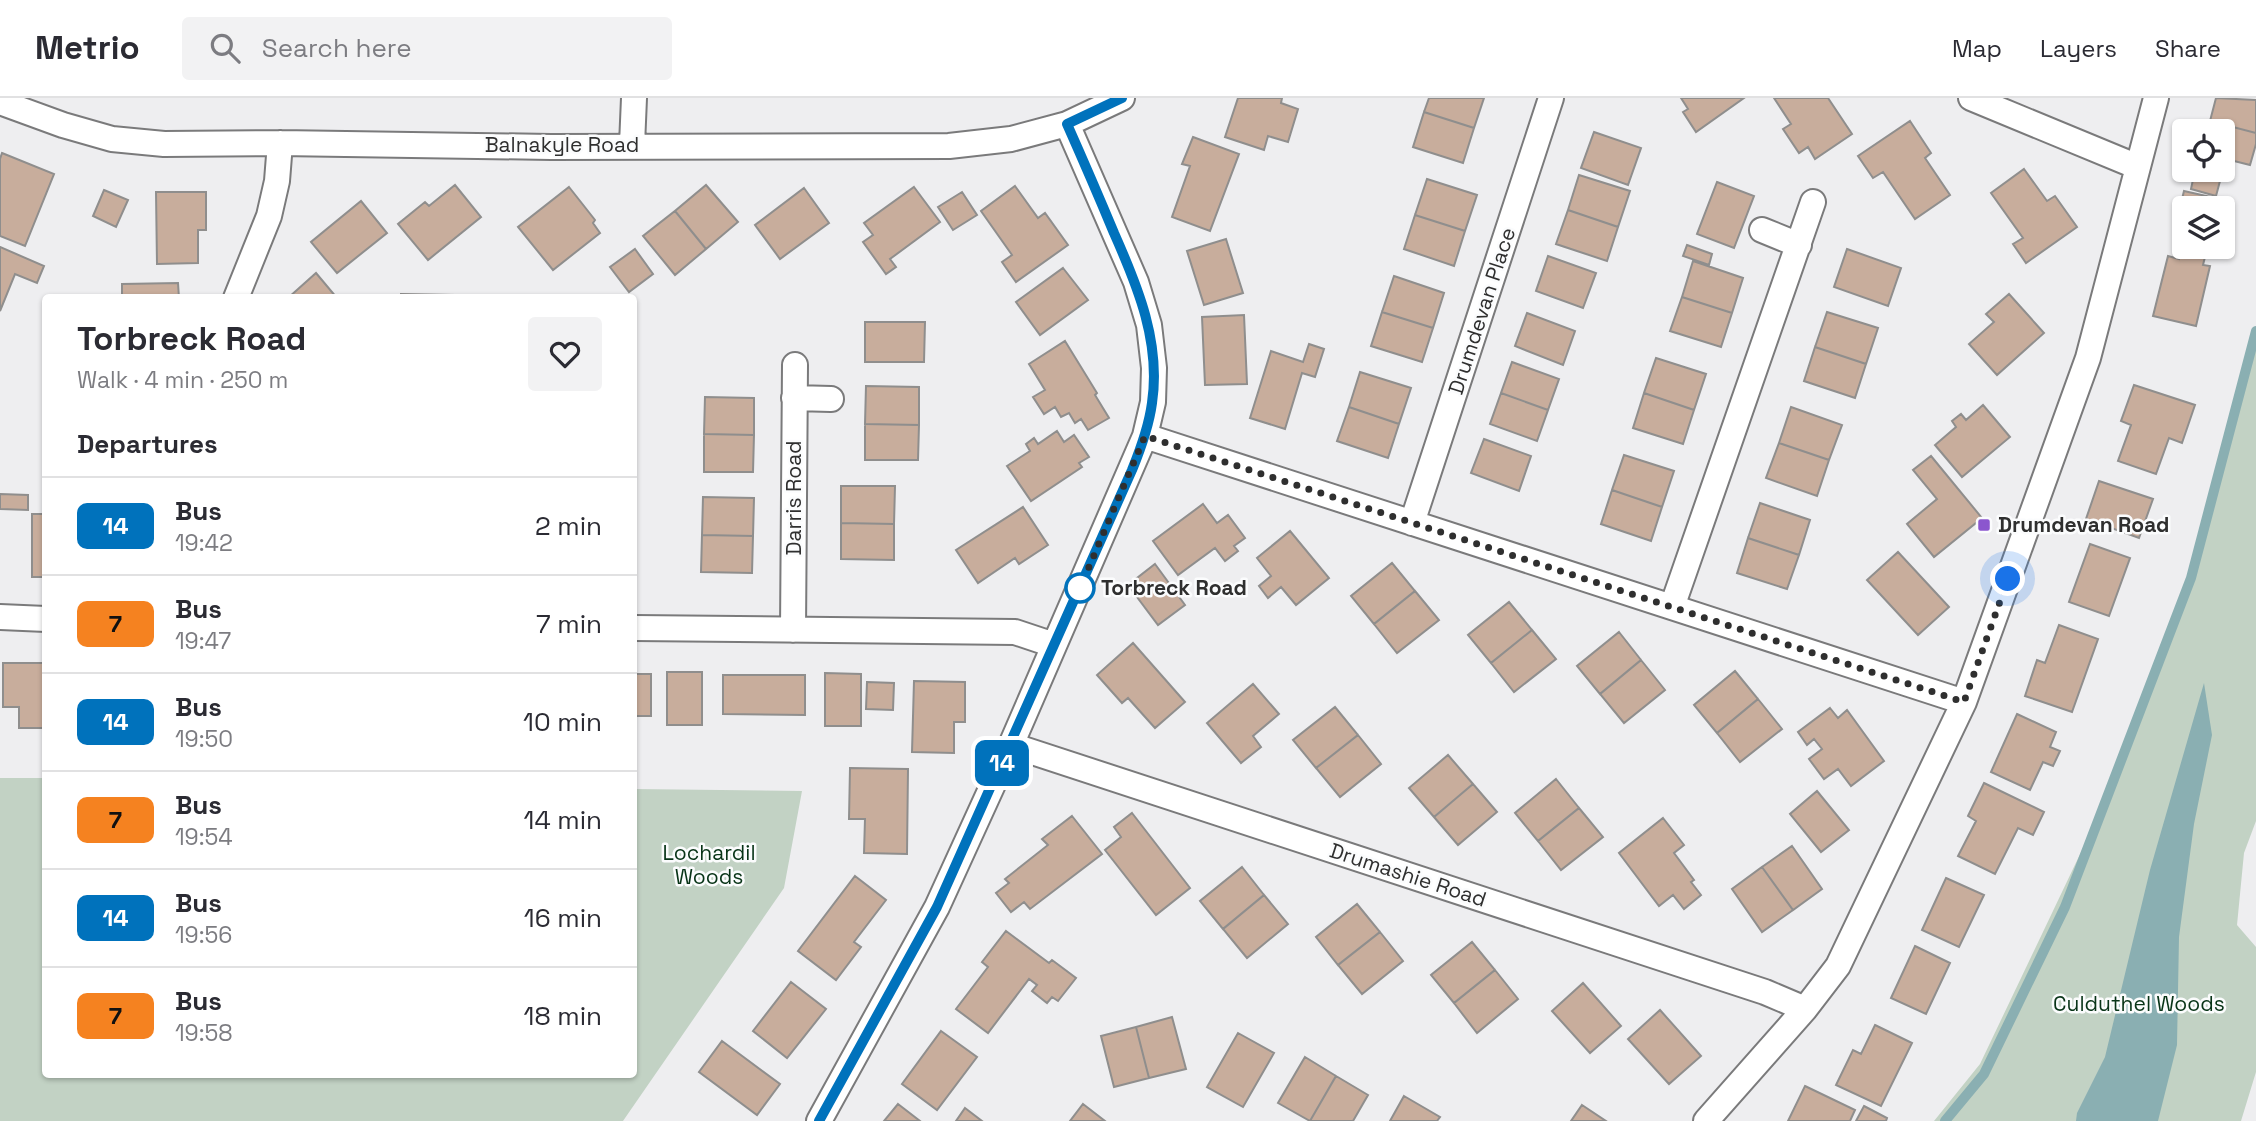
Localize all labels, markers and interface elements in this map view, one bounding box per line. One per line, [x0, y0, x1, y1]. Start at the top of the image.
search box [182, 17, 672, 80]
text: Metrio [35, 27, 140, 69]
icon: search [206, 29, 244, 67]
text: Search here [262, 31, 412, 65]
text: Map [1952, 33, 2002, 64]
text: Layers [2040, 33, 2117, 64]
text: Share [2155, 33, 2221, 64]
map controls [2172, 119, 2235, 259]
button: locate [2172, 119, 2235, 182]
street label: Balnakyle Road [485, 131, 639, 158]
button: layers [2172, 196, 2235, 259]
street label: Drumdevan Place [1442, 224, 1521, 398]
button: heart [528, 317, 602, 391]
text: Torbreck Road [77, 318, 306, 360]
text: Walk · 4 min · 250 m [77, 365, 288, 395]
text: Departures [77, 427, 218, 461]
street label: Darris Road [780, 441, 807, 555]
text: Bus [175, 494, 222, 528]
text: 2 min [535, 509, 602, 543]
text: 14 [102, 510, 129, 541]
place label: Drumdevan Road [1998, 511, 2170, 538]
marker: Drumdevan Road [1976, 517, 1992, 533]
text: 19:42 [175, 528, 233, 558]
your location [1990, 561, 2025, 596]
marker: Torbreck Road [1065, 573, 1095, 603]
place label: Torbreck Road [1101, 574, 1247, 601]
text: Bus [175, 592, 222, 626]
text: 7 min [536, 607, 602, 641]
text: 7 [109, 608, 122, 639]
text: 19:47 [175, 626, 231, 656]
text: Bus [175, 690, 222, 724]
text: 10 min [523, 705, 602, 739]
text: 14 [102, 706, 129, 737]
text: 19:50 [175, 724, 233, 754]
line badge: 14 [970, 740, 1034, 786]
text: 14 [989, 747, 1015, 778]
text: Bus [175, 788, 222, 822]
text: 14 min [524, 803, 602, 837]
text: 7 [109, 804, 122, 835]
text: 19:54 [175, 822, 233, 852]
street label: Drumashie Road [1326, 836, 1490, 913]
park label: Lochardil Woods [662, 839, 756, 890]
text: Bus [175, 886, 222, 920]
text: 16 min [524, 901, 602, 935]
text: 14 [102, 902, 129, 933]
text: 19:56 [175, 920, 232, 950]
text: Bus [175, 984, 222, 1018]
park label: Culduthel Woods [2053, 990, 2225, 1017]
text: 18 min [524, 999, 602, 1033]
text: 7 [109, 1000, 122, 1031]
text: 19:58 [175, 1018, 233, 1048]

